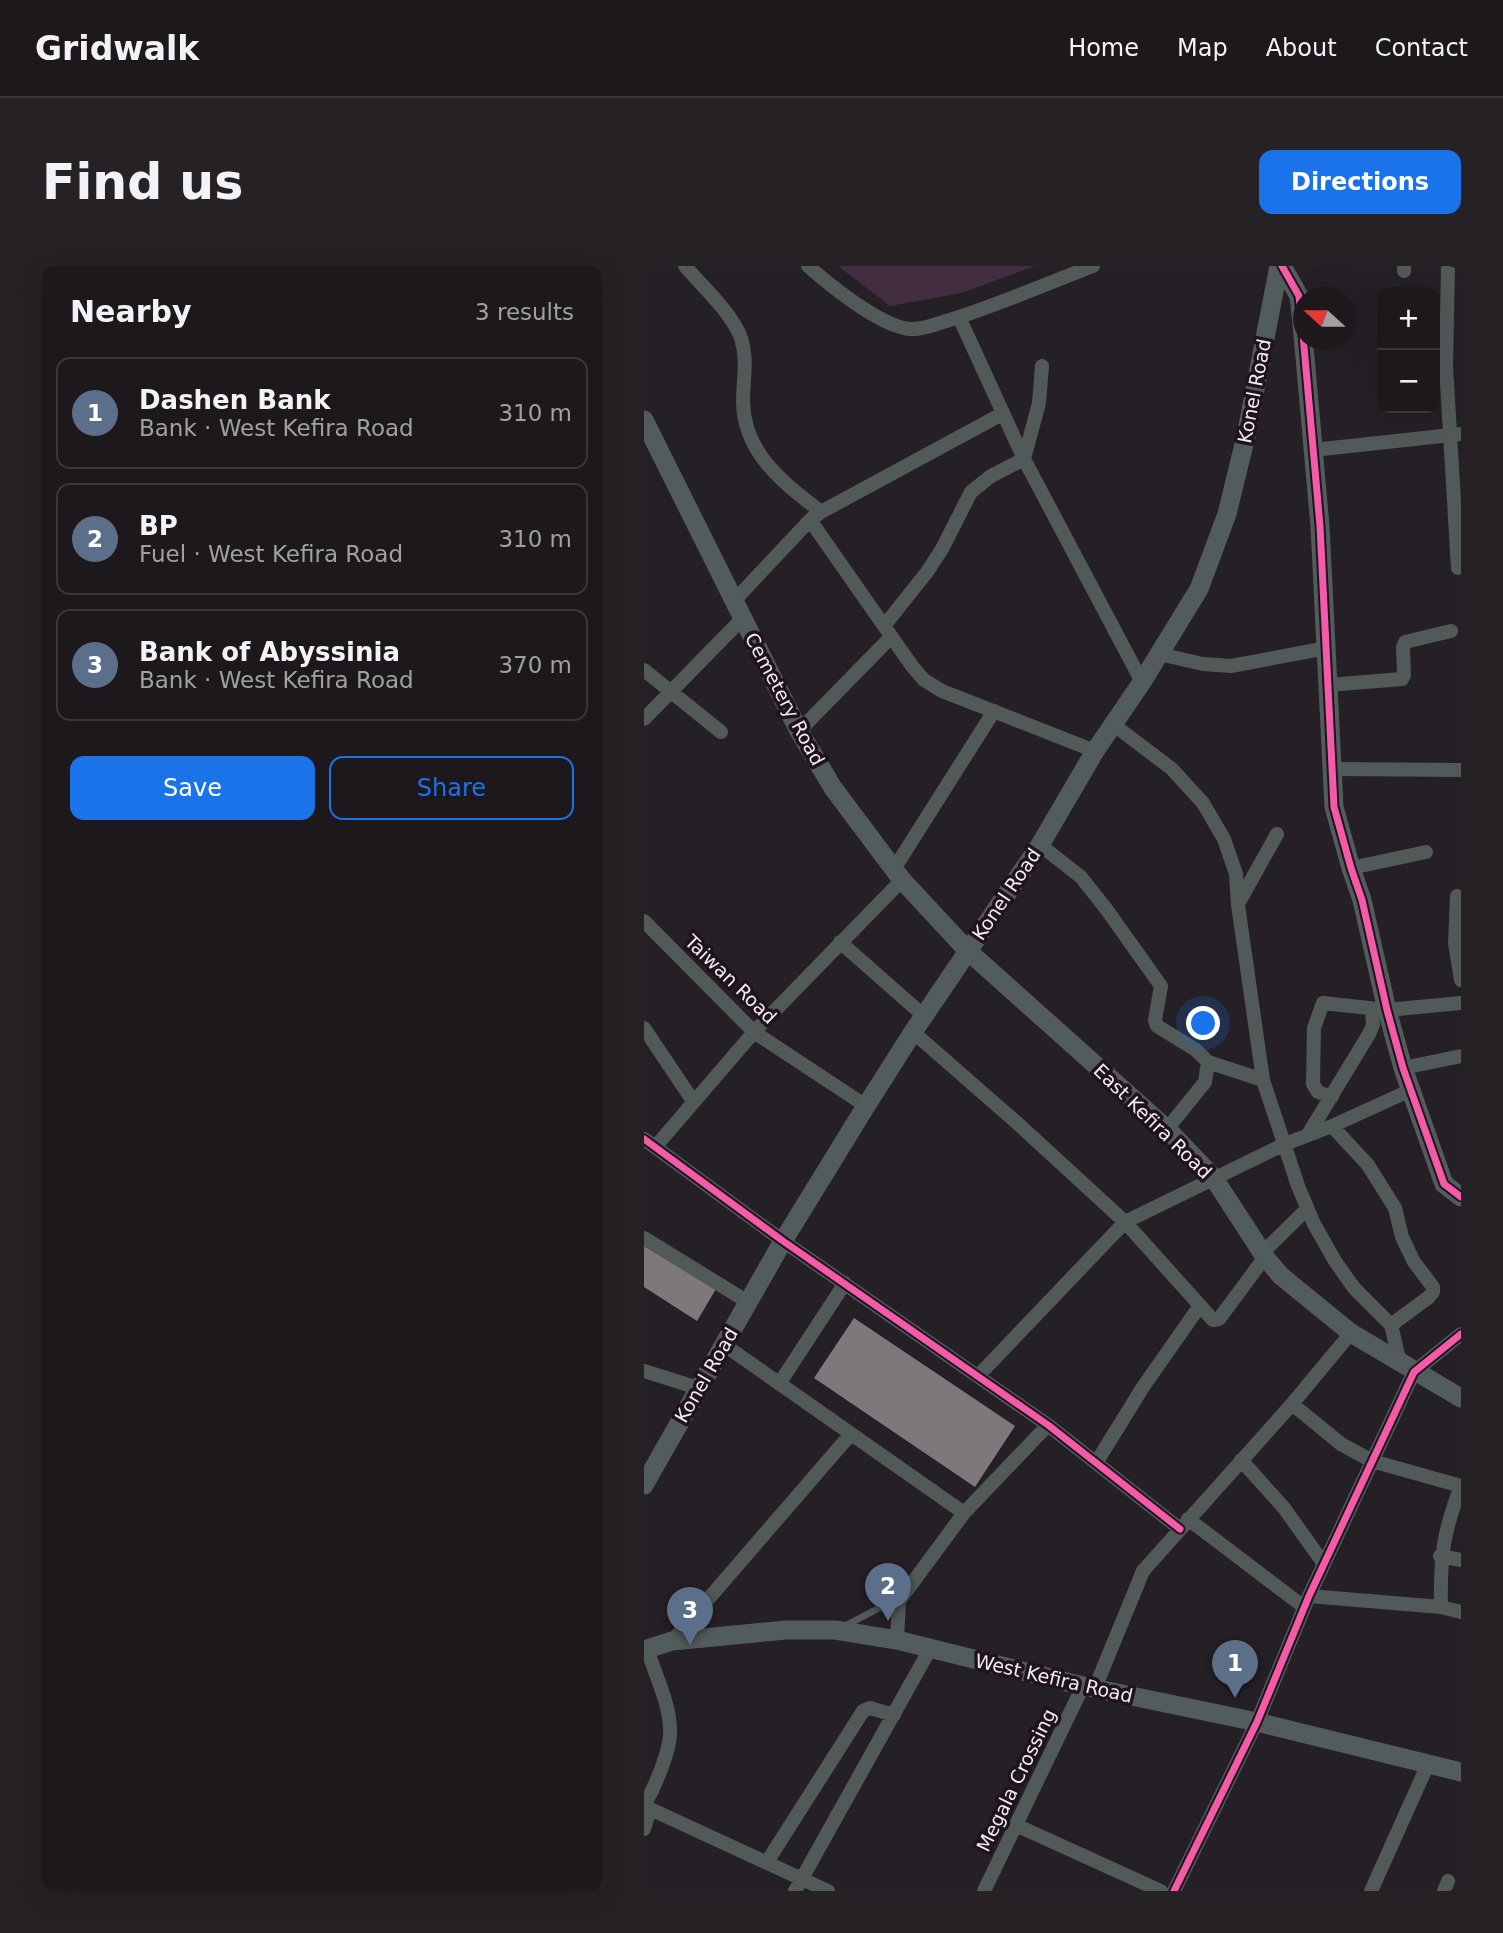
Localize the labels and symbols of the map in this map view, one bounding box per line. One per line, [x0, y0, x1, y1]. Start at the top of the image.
north arrow [1293, 287, 1356, 350]
street label: Konel Road [1233, 337, 1275, 445]
street label: Cemetery Road [741, 629, 829, 769]
street label: Konel Road [967, 844, 1045, 944]
street label: Taiwan Road [680, 929, 781, 1028]
your location [1186, 1006, 1220, 1040]
street label: East Kefira Road [1089, 1059, 1217, 1183]
street label: Konel Road [670, 1324, 742, 1426]
pin: 2 [865, 1563, 911, 1621]
pin: 3 [667, 1587, 713, 1645]
pin: 1 [1212, 1640, 1258, 1698]
street label: West Kefira Road [973, 1649, 1135, 1707]
street label: Megala Crossing [972, 1705, 1060, 1855]

